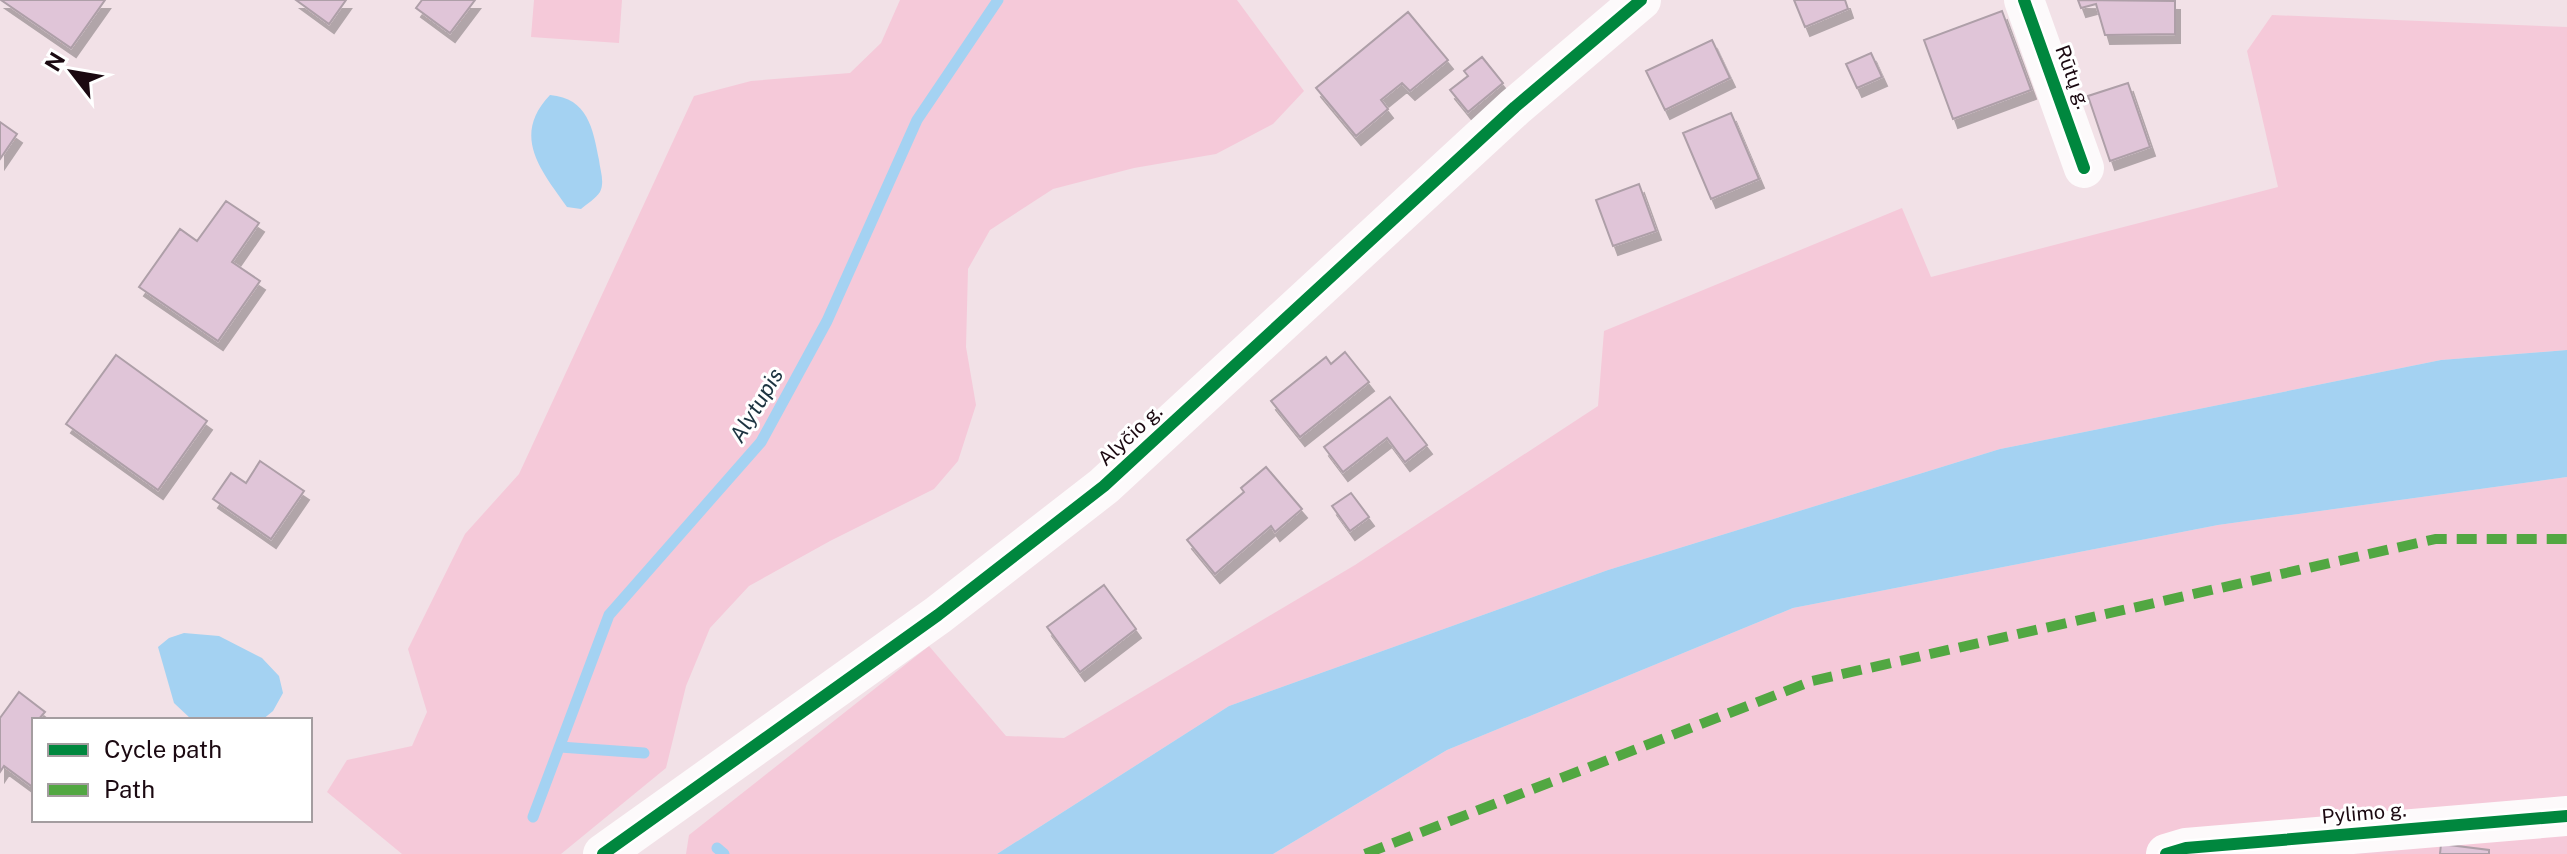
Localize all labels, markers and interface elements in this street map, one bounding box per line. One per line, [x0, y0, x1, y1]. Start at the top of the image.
north arrow [32, 32, 112, 112]
street label: Rūtų g. [2050, 42, 2096, 112]
text: N [39, 48, 70, 76]
water label: Alytupis [724, 363, 788, 447]
street label: Alyčio g. [1093, 399, 1167, 471]
legend [32, 718, 312, 822]
text: Cycle path [104, 735, 222, 763]
text: Path [104, 775, 155, 803]
street label: Pylimo g. [2321, 797, 2407, 829]

